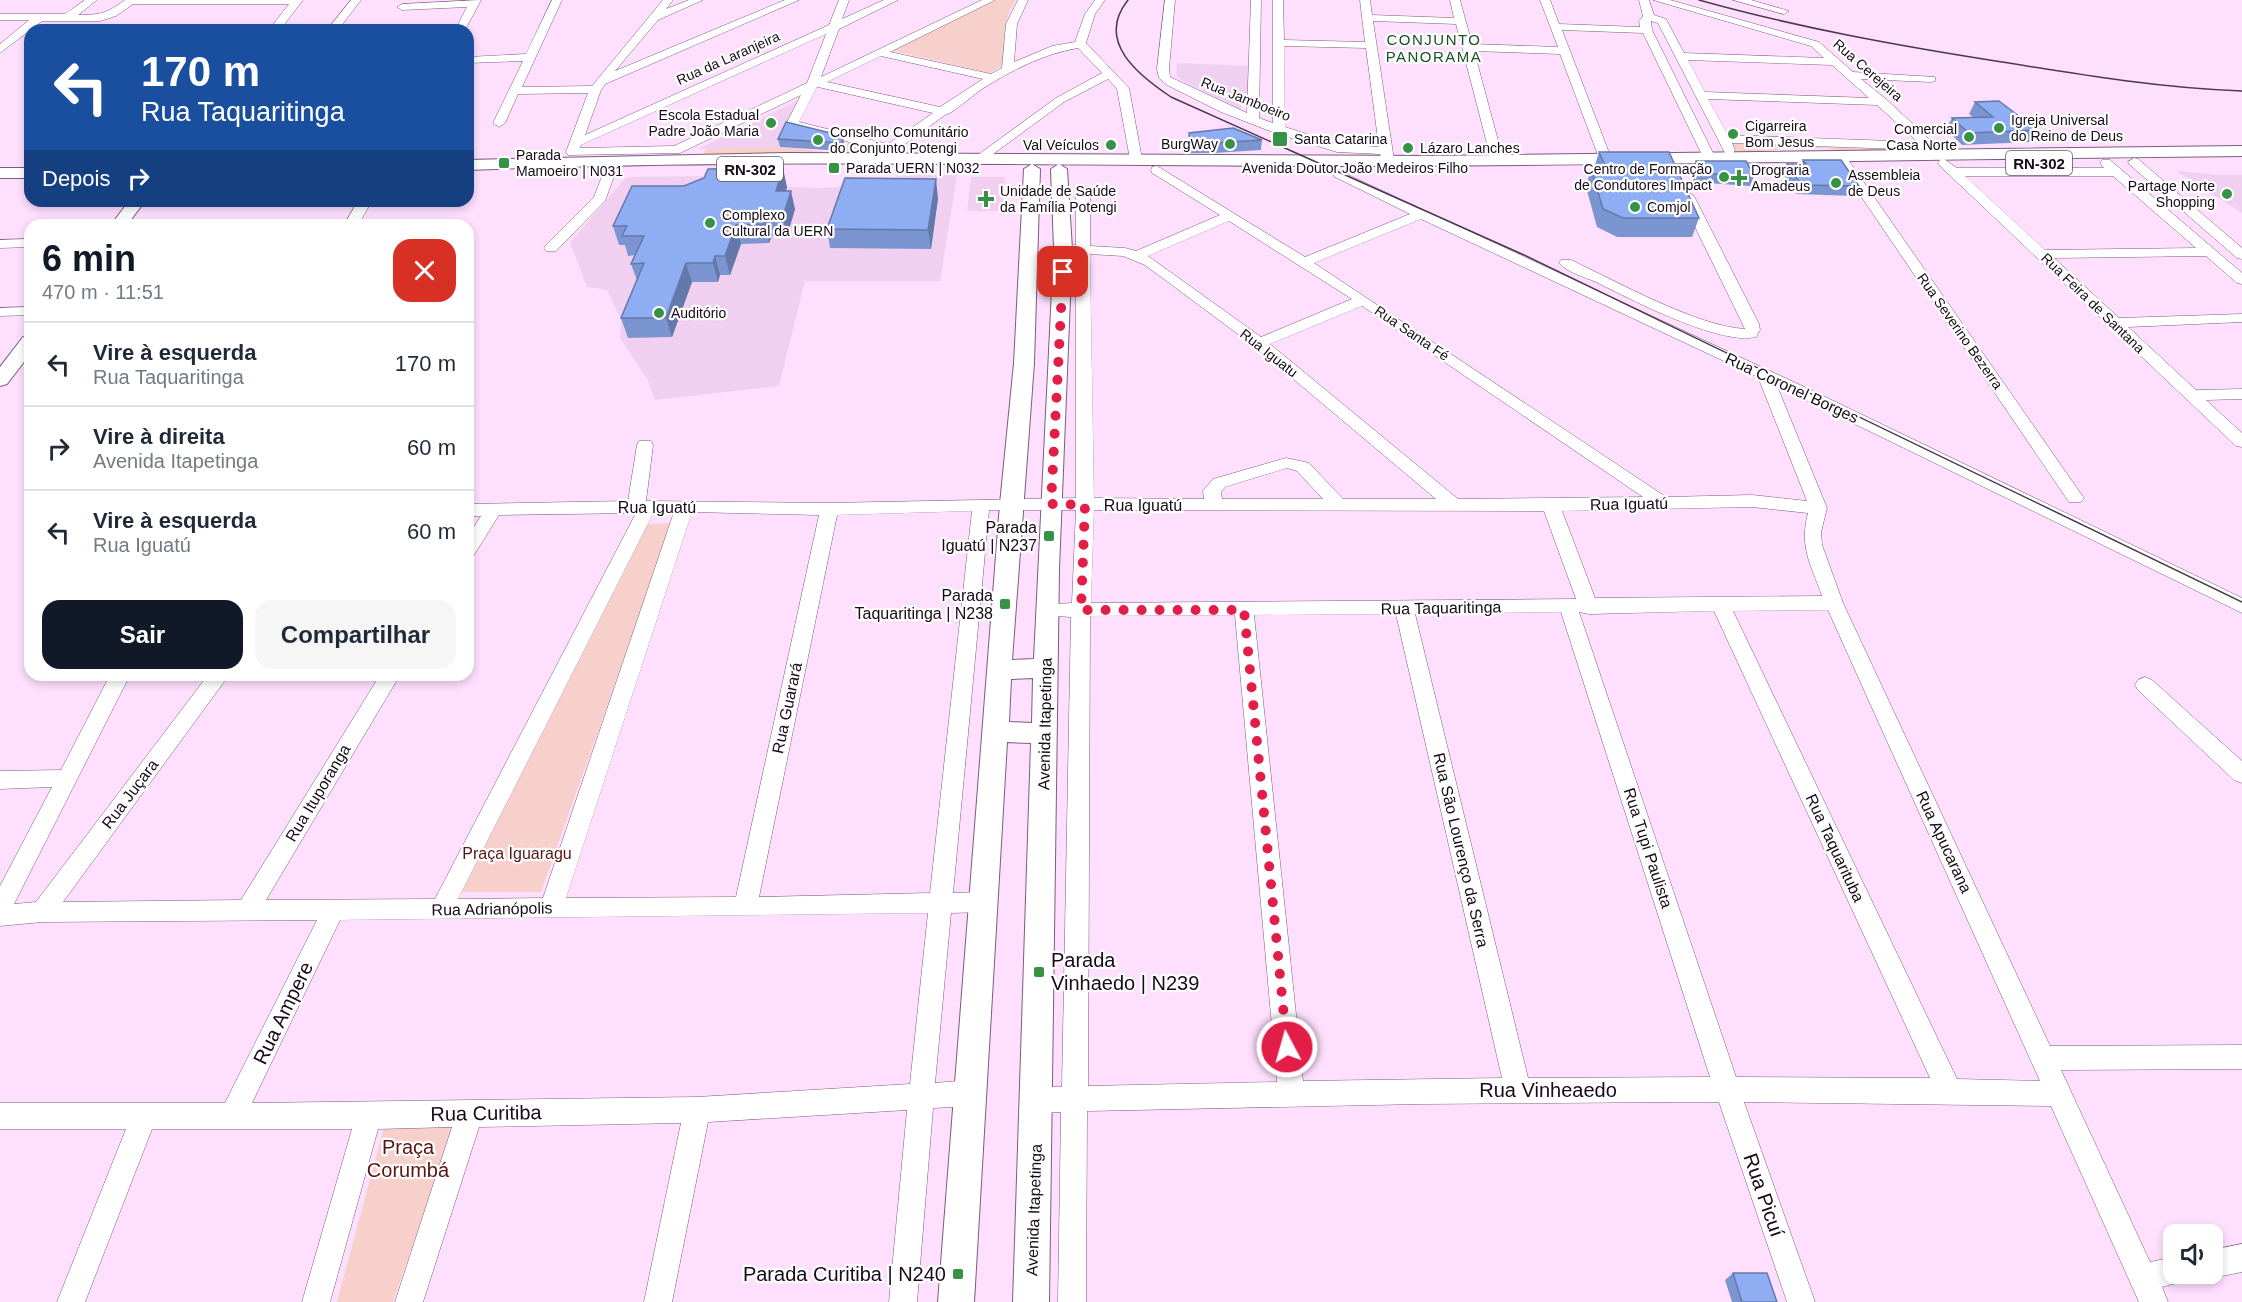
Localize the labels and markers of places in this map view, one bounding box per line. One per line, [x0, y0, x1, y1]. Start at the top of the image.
place label: Escola Estadual Padre João Maria [648, 107, 759, 139]
place label: Igreja Universal do Reino de Deus [2011, 112, 2123, 144]
marker: Escola Estadual Padre João Maria [764, 116, 778, 130]
place label: Cigarreira Bom Jesus [1745, 118, 1814, 150]
place label: Comercial Casa Norte [1886, 121, 1957, 153]
marker: Igreja Universal do Reino de Deus [1992, 121, 2006, 135]
place label: Conselho Comunitário do Conjunto Potengi [830, 124, 969, 156]
marker: Cigarreira Bom Jesus [1726, 127, 1740, 141]
marker: Santa Catarina [1271, 130, 1289, 148]
marker: Comercial Casa Norte [1962, 130, 1976, 144]
place label: Santa Catarina [1294, 131, 1388, 147]
marker: Conselho Comunitário do Conjunto Potengi [811, 133, 825, 147]
place label: BurgWay [1161, 136, 1218, 152]
place label: Val Veículos [1023, 137, 1099, 153]
marker: BurgWay [1223, 137, 1237, 151]
marker: Val Veículos [1104, 138, 1118, 152]
place label: Lázaro Lanches [1420, 140, 1520, 156]
marker: Lázaro Lanches [1401, 141, 1415, 155]
place label: Parada Mamoeiro | N031 [516, 147, 623, 179]
marker: Parada Mamoeiro | N031 [497, 156, 511, 170]
place label: Parada UERN | N032 [846, 160, 980, 176]
marker: Parada UERN | N032 [827, 161, 841, 175]
place label: Centro de Formação de Condutores Impact [1574, 161, 1712, 193]
place label: Drograria Amadeus [1751, 162, 1810, 194]
place label: Assembleia de Deus [1848, 167, 1921, 199]
marker: Centro de Formação de Condutores Impact [1717, 170, 1731, 184]
marker: Drograria Amadeus [1732, 171, 1746, 185]
marker: Assembleia de Deus [1829, 176, 1843, 190]
place label: Partage Norte Shopping [2128, 178, 2215, 210]
place label: Unidade de Saúde da Família Potengi [1000, 183, 1117, 215]
marker: Partage Norte Shopping [2220, 187, 2234, 201]
marker: Unidade de Saúde da Família Potengi [977, 190, 995, 208]
place label: Comjol [1647, 199, 1691, 215]
marker: Comjol [1628, 200, 1642, 214]
place label: Complexo Cultural da UERN [722, 207, 833, 239]
marker: Complexo Cultural da UERN [703, 216, 717, 230]
pin [1037, 246, 1088, 297]
place label: Auditório [671, 305, 726, 321]
marker: Auditório [652, 306, 666, 320]
place label: Parada Iguatú | N237 [941, 519, 1037, 554]
marker: Parada Iguatú | N237 [1042, 529, 1056, 543]
place label: Parada Taquaritinga | N238 [855, 587, 993, 622]
marker: Parada Taquaritinga | N238 [998, 597, 1012, 611]
place label: Parada Vinhaedo | N239 [1051, 949, 1199, 994]
marker: Parada Vinhaedo | N239 [1032, 965, 1046, 979]
place label: Parada Curitiba | N240 [743, 1263, 946, 1285]
marker: Parada Curitiba | N240 [951, 1267, 965, 1281]

